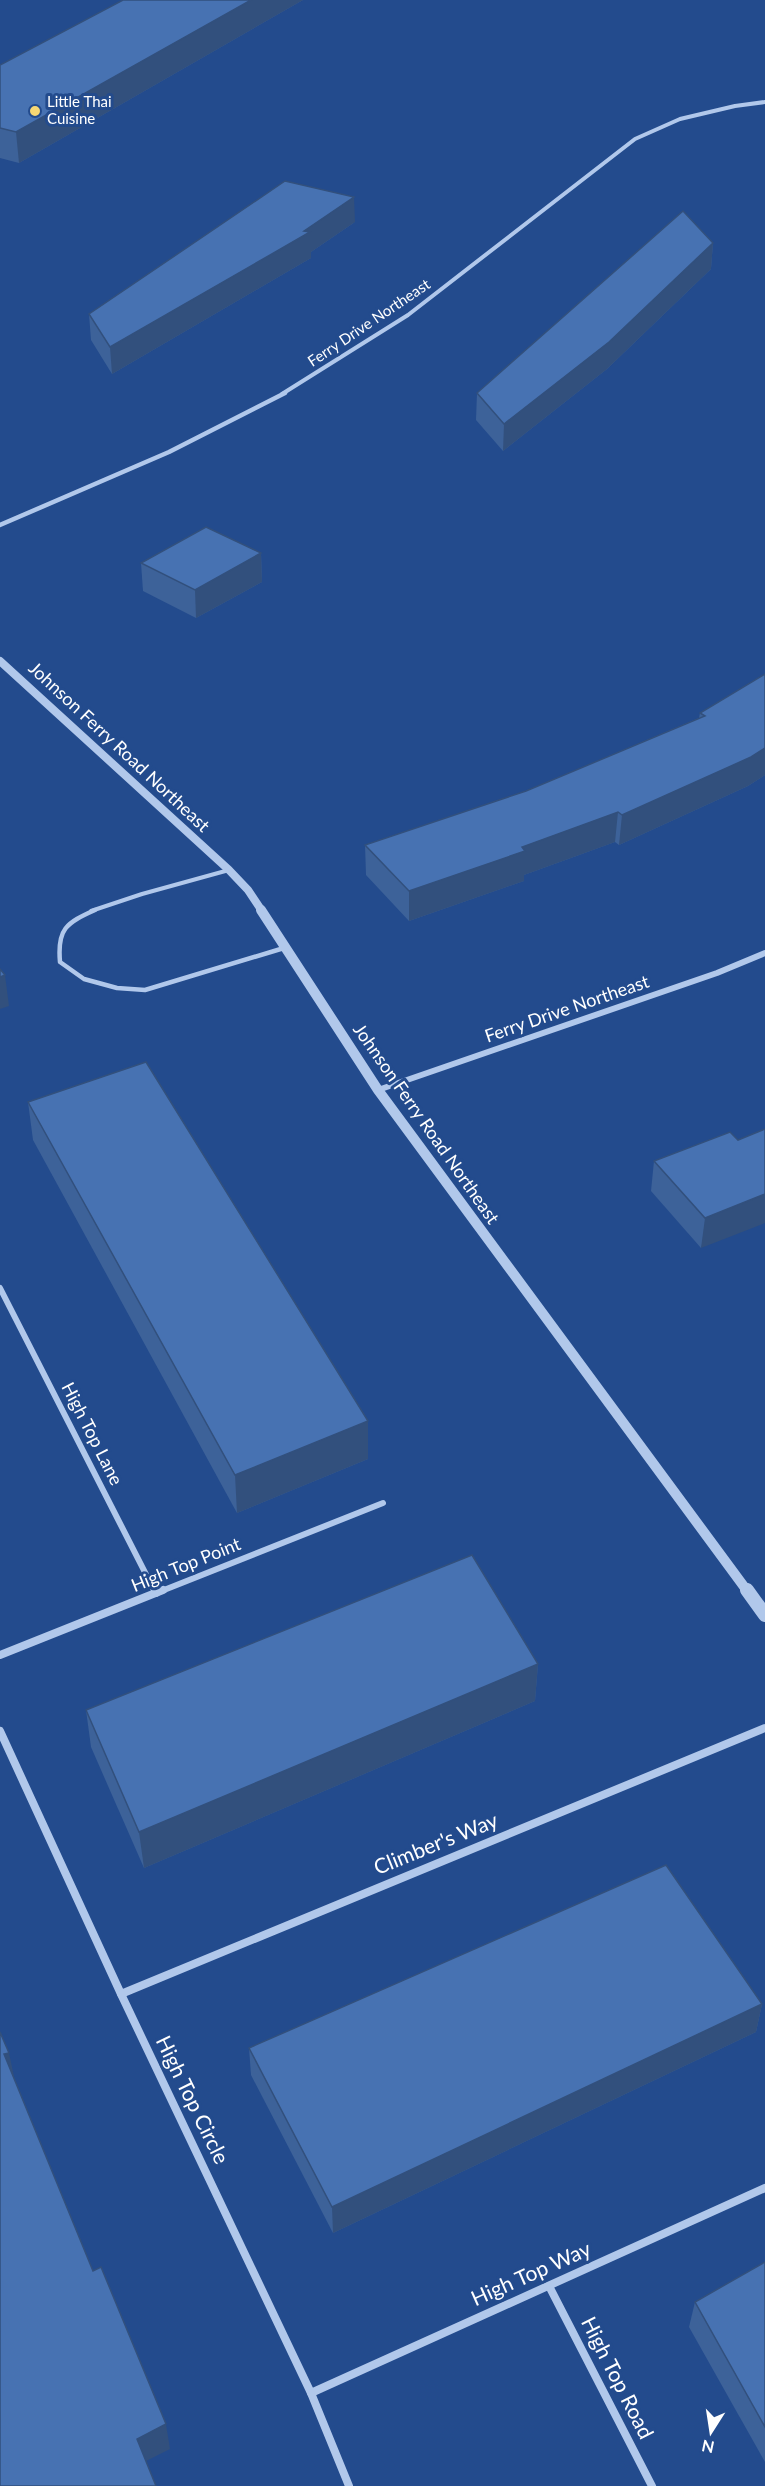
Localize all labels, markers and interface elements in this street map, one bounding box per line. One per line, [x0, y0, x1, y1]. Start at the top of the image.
place label: Little Thai Cuisine [47, 92, 112, 127]
marker: Little Thai Cuisine [28, 104, 42, 118]
street label: Ferry Drive Northeast [304, 274, 434, 370]
street label: Johnson Ferry Road Northeast [25, 657, 215, 836]
street label: Ferry Drive Northeast [482, 969, 652, 1047]
street label: Johnson Ferry Road Northeast [349, 1019, 505, 1228]
street label: High Top Lane [58, 1378, 128, 1489]
street label: High Top Point [128, 1532, 244, 1596]
street label: Climber's Way [370, 1806, 501, 1879]
street label: High Top Circle [152, 2031, 235, 2168]
street label: High Top Way [467, 2235, 594, 2310]
street label: High Top Road [577, 2312, 660, 2443]
north arrow [681, 2402, 741, 2462]
text: N [700, 2437, 716, 2458]

